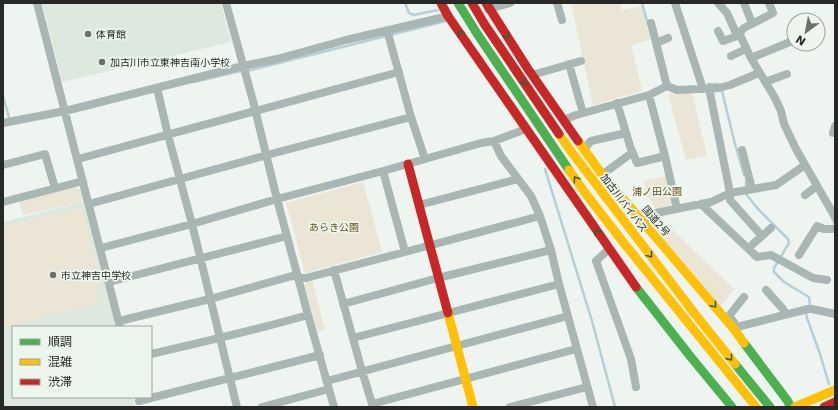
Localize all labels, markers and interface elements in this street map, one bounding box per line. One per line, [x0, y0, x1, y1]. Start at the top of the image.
north arrow [786, 12, 826, 52]
marker: 体育館 [83, 29, 93, 39]
place label: 体育館 [96, 29, 126, 40]
one-way arrow [457, 30, 465, 37]
one-way arrow [502, 32, 510, 39]
text: N [794, 32, 808, 48]
marker: 加古川市立東神吉南小学校 [97, 57, 107, 67]
place label: 加古川市立東神吉南小学校 [110, 57, 230, 68]
one-way arrow [519, 78, 527, 85]
street label: 加古川バイパス [599, 172, 649, 234]
one-way arrow [574, 176, 581, 183]
park label: 浦ノ田公園 [632, 186, 682, 197]
street label: 国道2号 [640, 204, 672, 238]
park label: あらき公園 [309, 222, 359, 233]
one-way arrow [595, 230, 602, 237]
one-way arrow [645, 251, 652, 258]
marker: 市立神吉中学校 [48, 270, 58, 280]
place label: 市立神吉中学校 [61, 270, 131, 281]
one-way arrow [709, 301, 716, 308]
legend [12, 326, 152, 398]
text: 順調 [48, 335, 72, 349]
one-way arrow [726, 353, 733, 360]
text: 混雑 [48, 355, 72, 369]
text: 渋滞 [48, 375, 72, 389]

